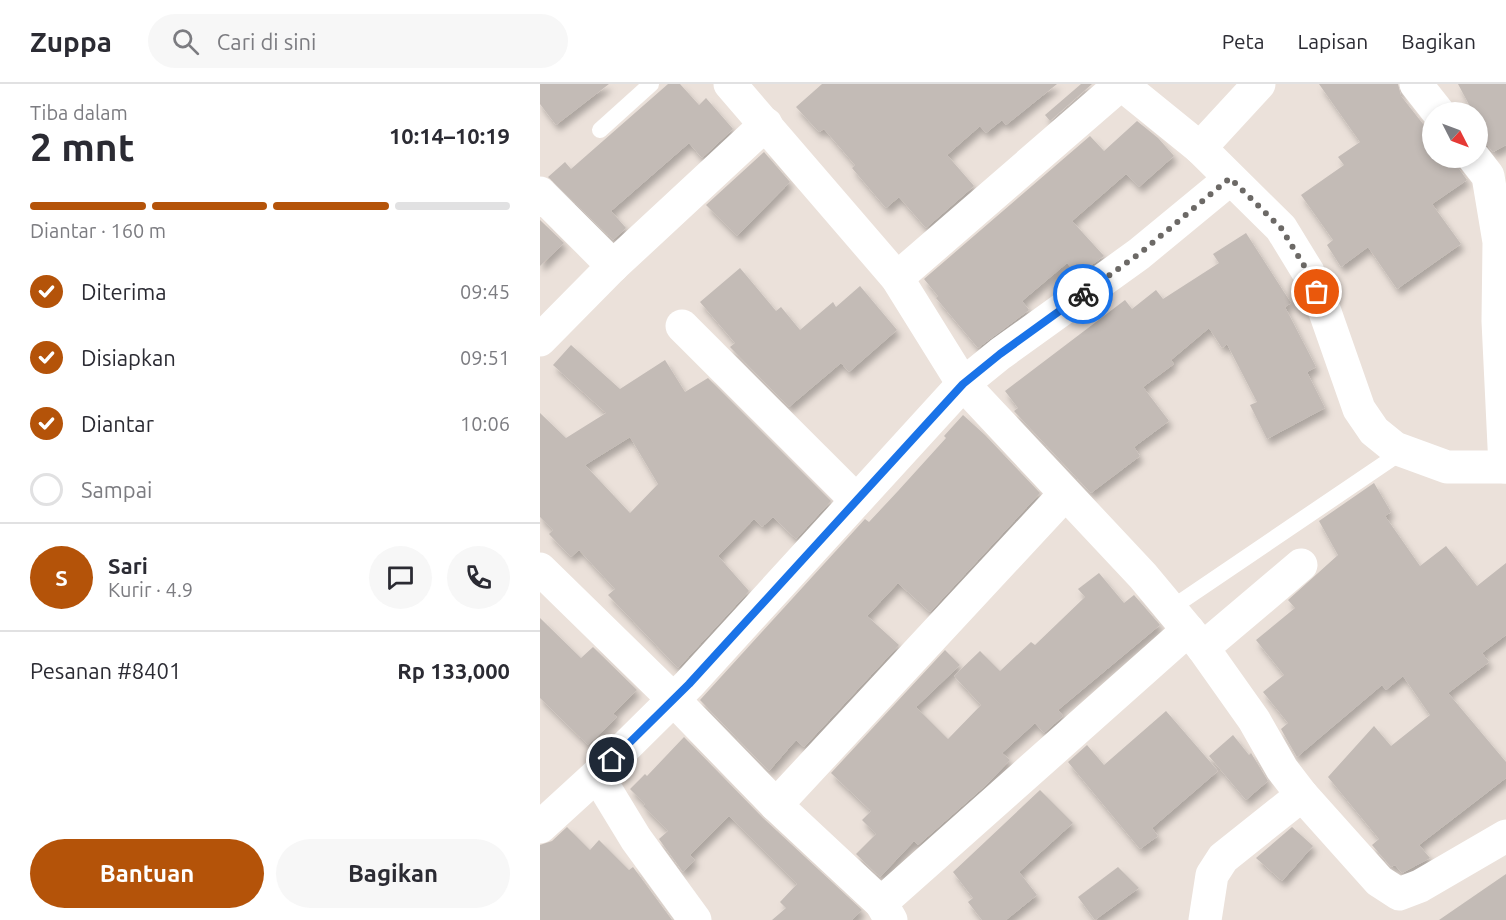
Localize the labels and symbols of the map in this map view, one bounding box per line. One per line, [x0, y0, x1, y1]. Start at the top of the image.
north arrow [1422, 102, 1488, 168]
courier [1053, 264, 1113, 324]
pin [1291, 266, 1342, 317]
pin [586, 734, 637, 785]

